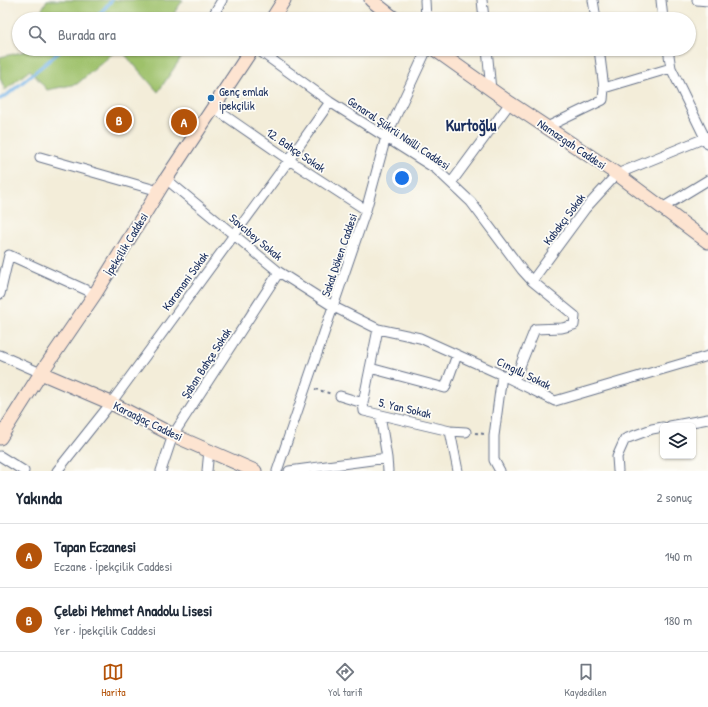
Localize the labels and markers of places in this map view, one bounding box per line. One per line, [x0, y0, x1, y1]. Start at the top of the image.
place label: Genç emlak ipekçilik [219, 83, 268, 114]
marker: Genç emlak ipekçilik [206, 93, 216, 103]
pin: B [106, 105, 132, 135]
pin: A [171, 107, 197, 137]

